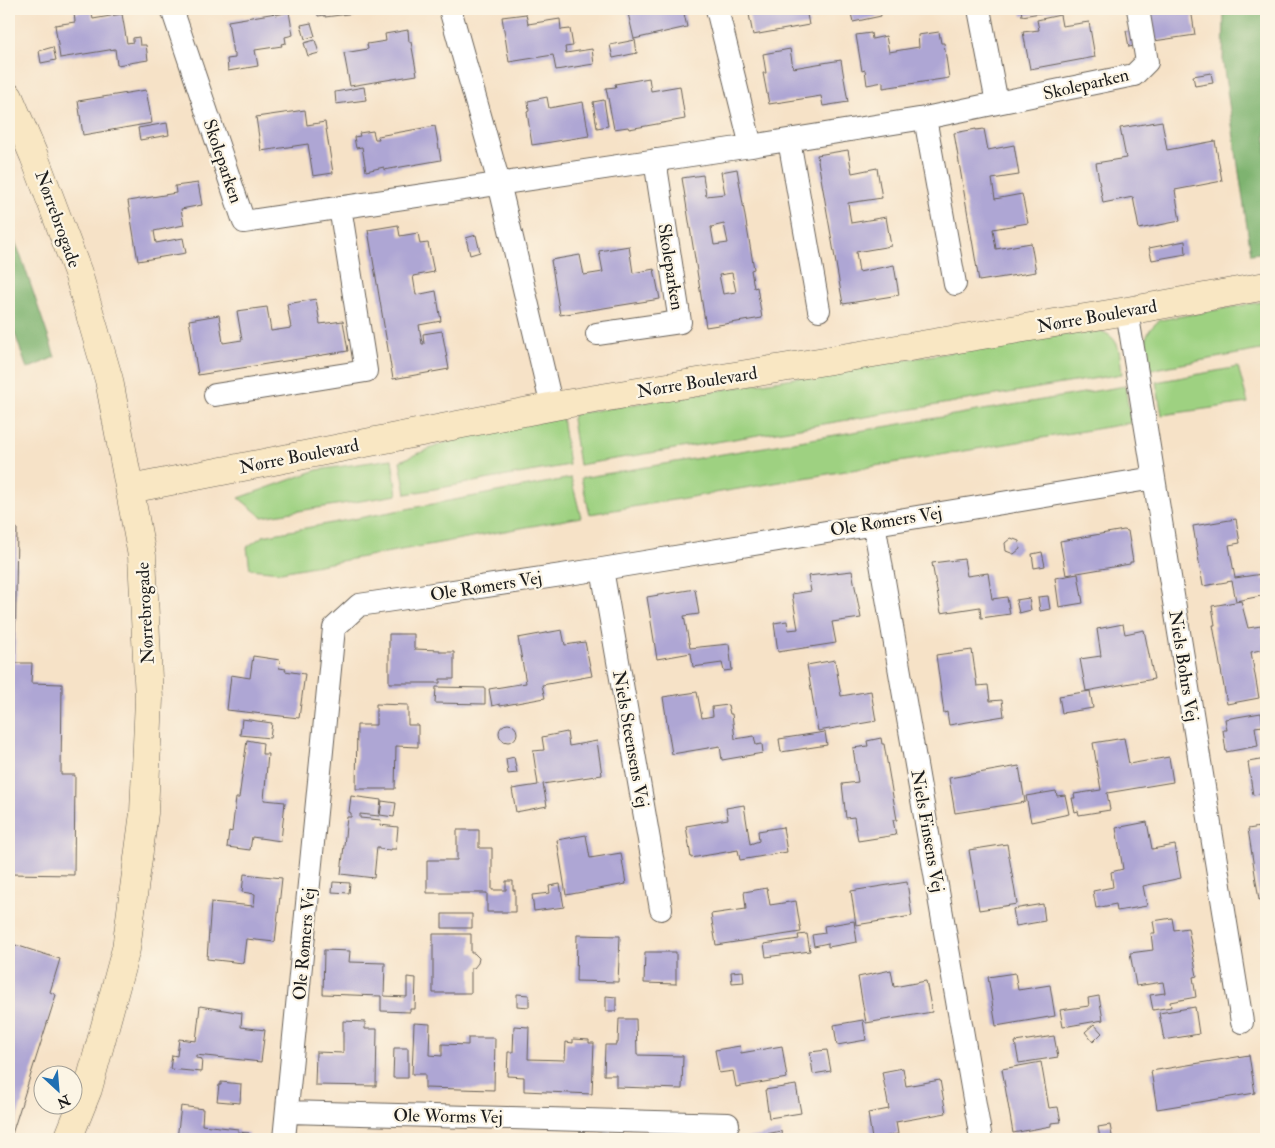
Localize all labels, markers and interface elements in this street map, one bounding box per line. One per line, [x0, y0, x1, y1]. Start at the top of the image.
street label: Skoleparken [1041, 63, 1131, 106]
street label: Skoleparken [197, 116, 248, 206]
street label: Nørrebrogade [29, 167, 86, 271]
street label: Skoleparken [652, 222, 689, 312]
street label: Nørre Boulevard [1035, 295, 1159, 338]
street label: Nørre Boulevard [635, 362, 759, 403]
street label: Nørre Boulevard [237, 434, 361, 479]
street label: Ole Rømers Vej [829, 501, 944, 542]
street label: Nørrebrogade [131, 561, 160, 664]
street label: Ole Rømers Vej [429, 566, 544, 607]
street label: Niels Bohrs Vej [1163, 609, 1204, 723]
street label: Niels Steensens Vej [607, 669, 654, 809]
street label: Niels Finsens Vej [905, 768, 950, 894]
street label: Ole Rømers Vej [288, 887, 321, 1001]
north arrow [32, 1066, 82, 1116]
text: N [54, 1090, 74, 1112]
street label: Ole Worms Vej [393, 1104, 503, 1129]

